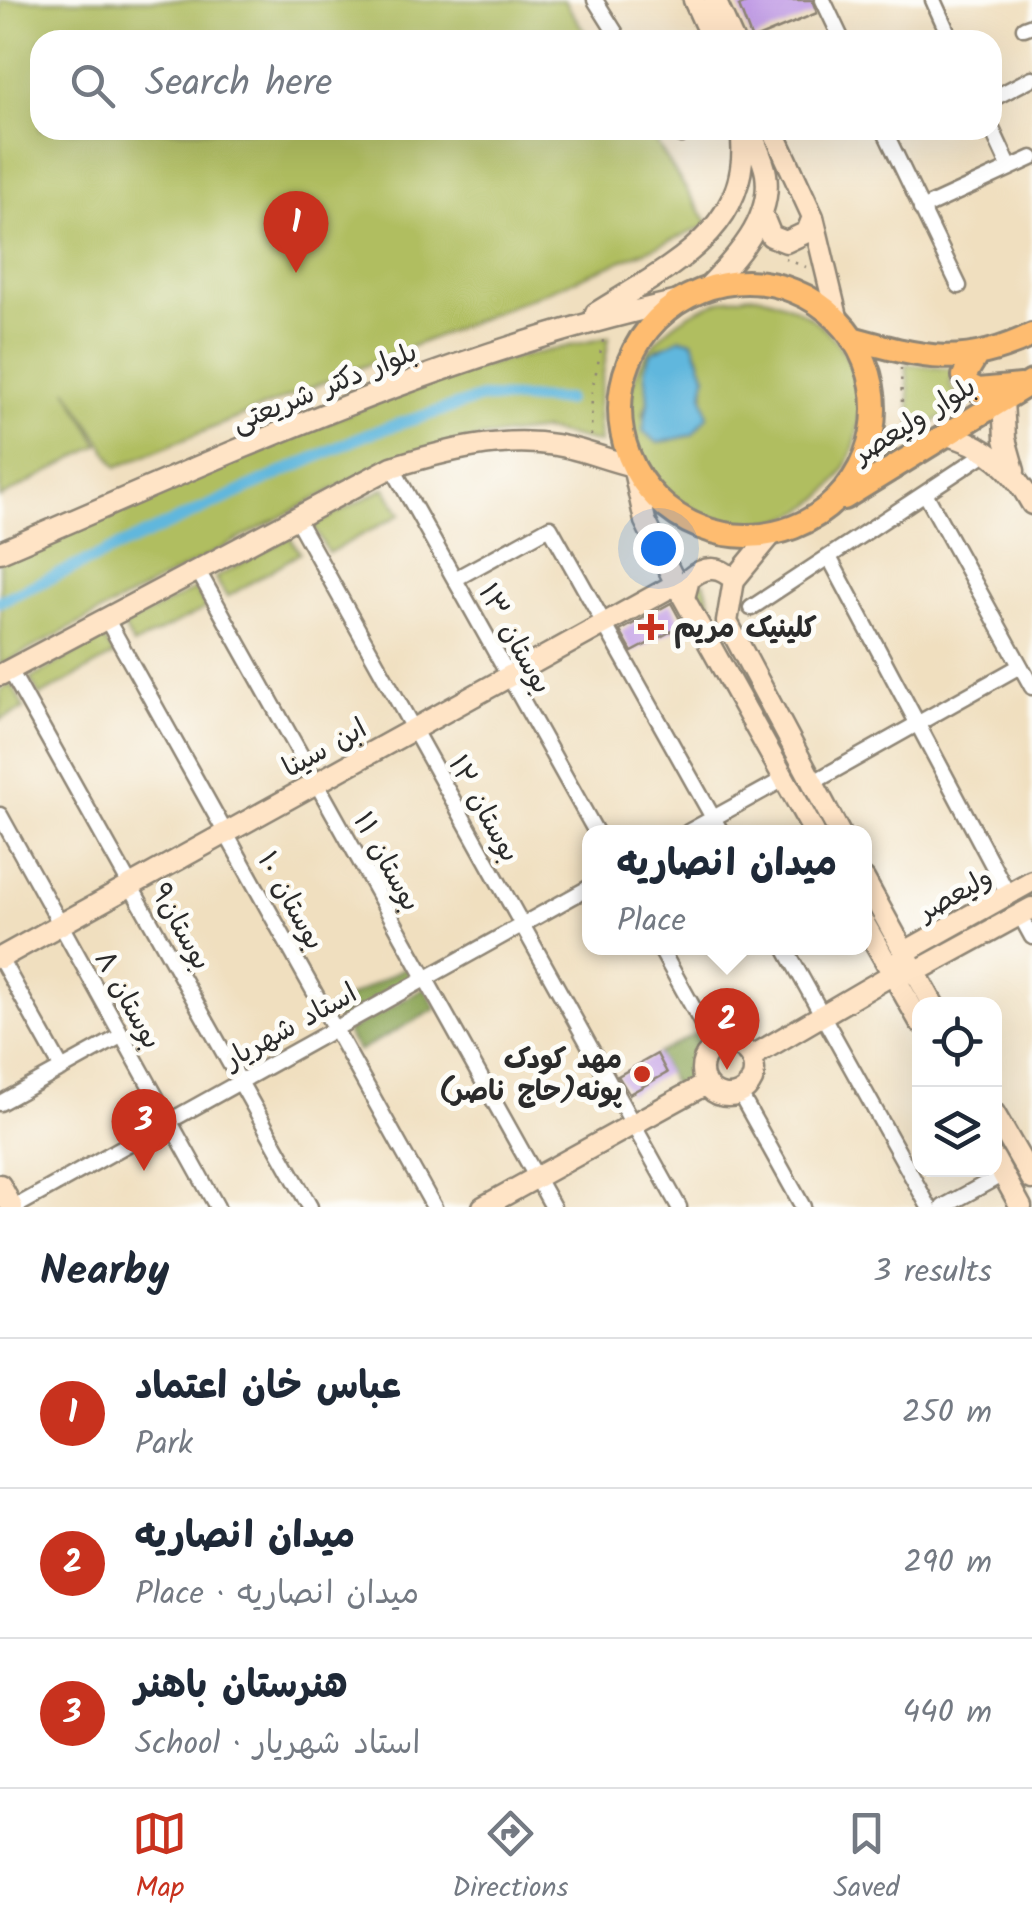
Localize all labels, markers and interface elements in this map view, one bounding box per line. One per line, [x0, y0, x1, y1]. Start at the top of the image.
search box [30, 30, 1002, 140]
text: Search here [145, 55, 332, 115]
icon: search [65, 58, 120, 113]
pin: 1 [264, 190, 328, 273]
street label: بلوار دکتر شریعتی [225, 331, 425, 446]
street label: بلوار ولیعصر [843, 366, 986, 478]
your location [633, 523, 684, 574]
street label: بوستان ۱۳ [465, 575, 563, 703]
place label: کلینیک مریم [674, 607, 817, 652]
marker: کلینیک مریم [638, 614, 664, 640]
street label: ابن سینا [275, 707, 376, 791]
street label: بوستان ۱۲ [435, 747, 531, 871]
street label: بوستان ۱۱ [340, 804, 432, 920]
popup [582, 825, 872, 955]
text: میدان انصاریه [617, 835, 837, 895]
street label: بوستان ۱۰ [244, 844, 335, 959]
street label: ولیعصر [909, 856, 1002, 935]
street label: بوستان۹ [137, 875, 222, 979]
text: Place [617, 896, 686, 947]
street label: بوستان ۸ [81, 942, 173, 1058]
street label: استاد شهریار [215, 972, 366, 1083]
pin: 2 [694, 988, 760, 1070]
map controls [912, 997, 1002, 1177]
button: locate [912, 997, 1002, 1087]
place label: مهد کودک پونه(حاج ناصر) [439, 1038, 622, 1115]
marker: مهد کودک پونه(حاج ناصر) [631, 1063, 653, 1085]
button: layers [912, 1087, 1002, 1177]
pin: 3 [112, 1088, 176, 1171]
text: Nearby [40, 1239, 169, 1306]
text: 3 results [873, 1247, 992, 1298]
text: عباس خان اعتماد [135, 1358, 401, 1418]
text: 1 [68, 1388, 77, 1439]
text: 250 m [902, 1388, 992, 1439]
text: Park [135, 1419, 193, 1470]
text: میدان انصاریه [135, 1507, 355, 1567]
text: 2 [63, 1538, 82, 1589]
text: 290 m [903, 1538, 992, 1589]
text: Place · میدان انصاریه [135, 1569, 419, 1620]
text: هنرستان باهنر [135, 1657, 348, 1717]
text: 3 [64, 1688, 81, 1739]
text: 440 m [902, 1688, 992, 1739]
text: School · استاد شهریار [135, 1719, 420, 1770]
tab: Map [132, 1806, 187, 1911]
tab: Directions [452, 1806, 568, 1911]
tab: Saved [833, 1806, 900, 1911]

